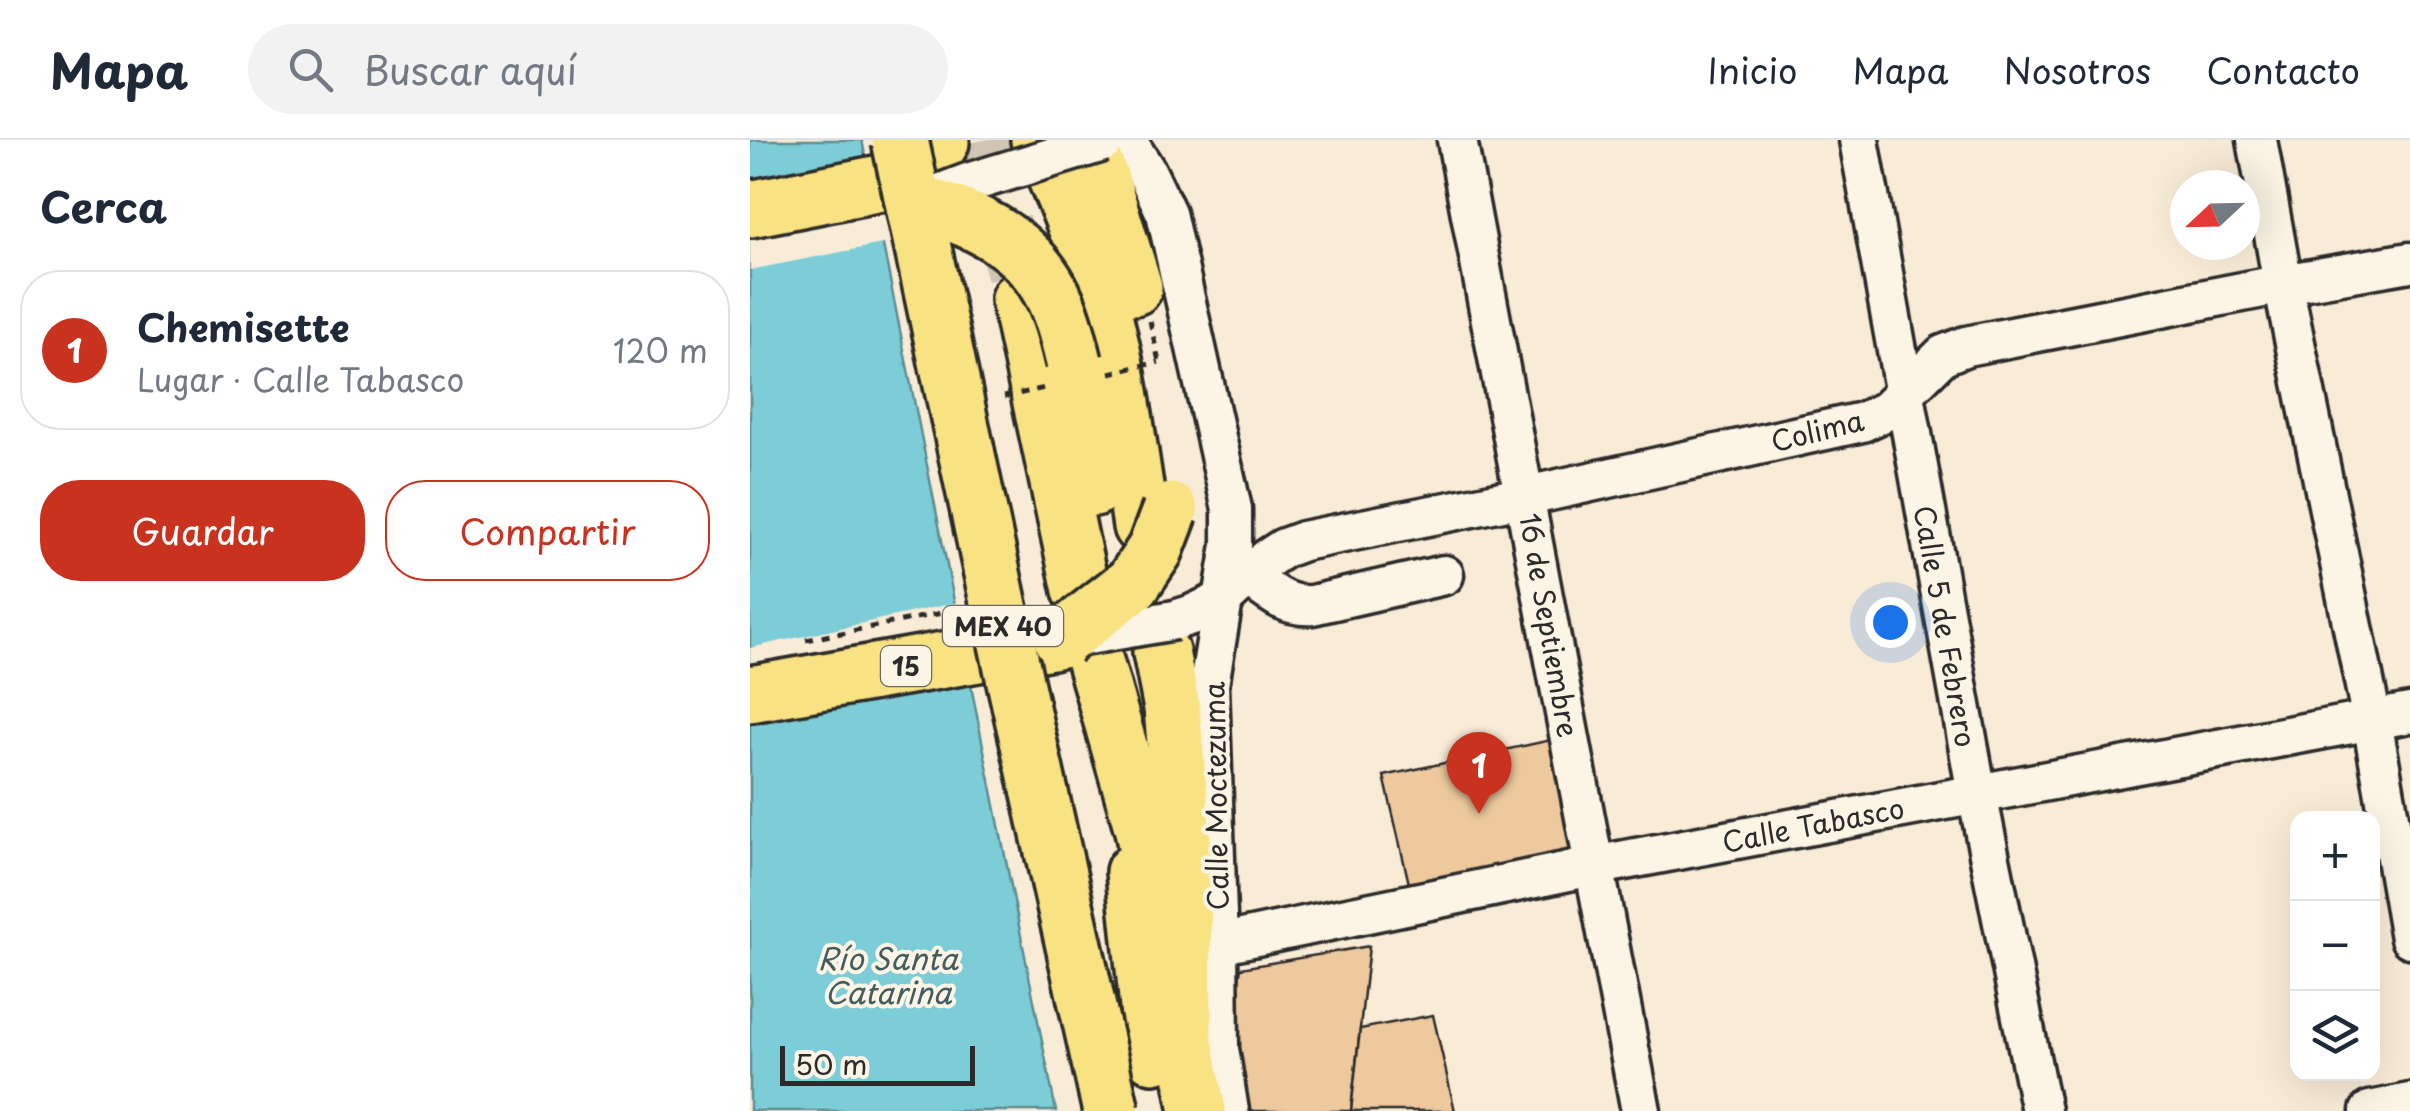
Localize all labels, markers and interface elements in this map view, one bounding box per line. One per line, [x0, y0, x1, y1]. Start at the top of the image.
search box [248, 24, 948, 114]
text: Mapa [50, 33, 188, 105]
text: Buscar aquí [363, 41, 577, 98]
icon: search [283, 42, 338, 97]
text: Inicio [1707, 43, 1797, 96]
text: Mapa [1852, 43, 1949, 96]
text: Nosotros [2004, 43, 2151, 96]
text: Contacto [2206, 43, 2360, 96]
north arrow [2170, 170, 2260, 260]
text: Cerca [40, 174, 167, 237]
text: Chemisette [137, 298, 349, 355]
text: 1 [67, 326, 82, 374]
text: 120 m [613, 326, 708, 374]
text: Lugar · Calle Tabasco [137, 355, 464, 403]
street label: Colima [1766, 398, 1868, 462]
button: Guardar [40, 480, 365, 581]
button: Compartir [385, 480, 710, 581]
street label: Calle 5 de Febrero [1904, 502, 1988, 750]
street label: 16 de Septiembre [1509, 510, 1591, 740]
your location [1865, 597, 1916, 648]
road number: MEX 40 [943, 606, 1063, 646]
road number: 15 [881, 646, 931, 686]
street label: Calle Moctezuma [1191, 681, 1238, 911]
pin: 1 [1446, 732, 1512, 814]
street label: Calle Tabasco [1718, 785, 1908, 863]
map controls [2290, 811, 2380, 1081]
button: + [2290, 811, 2380, 901]
button: − [2290, 901, 2380, 991]
water label: Río Santa Catarina [818, 935, 959, 1014]
button: layers [2290, 991, 2380, 1081]
scale bar [780, 1041, 975, 1086]
text: 50 m [795, 1042, 868, 1085]

